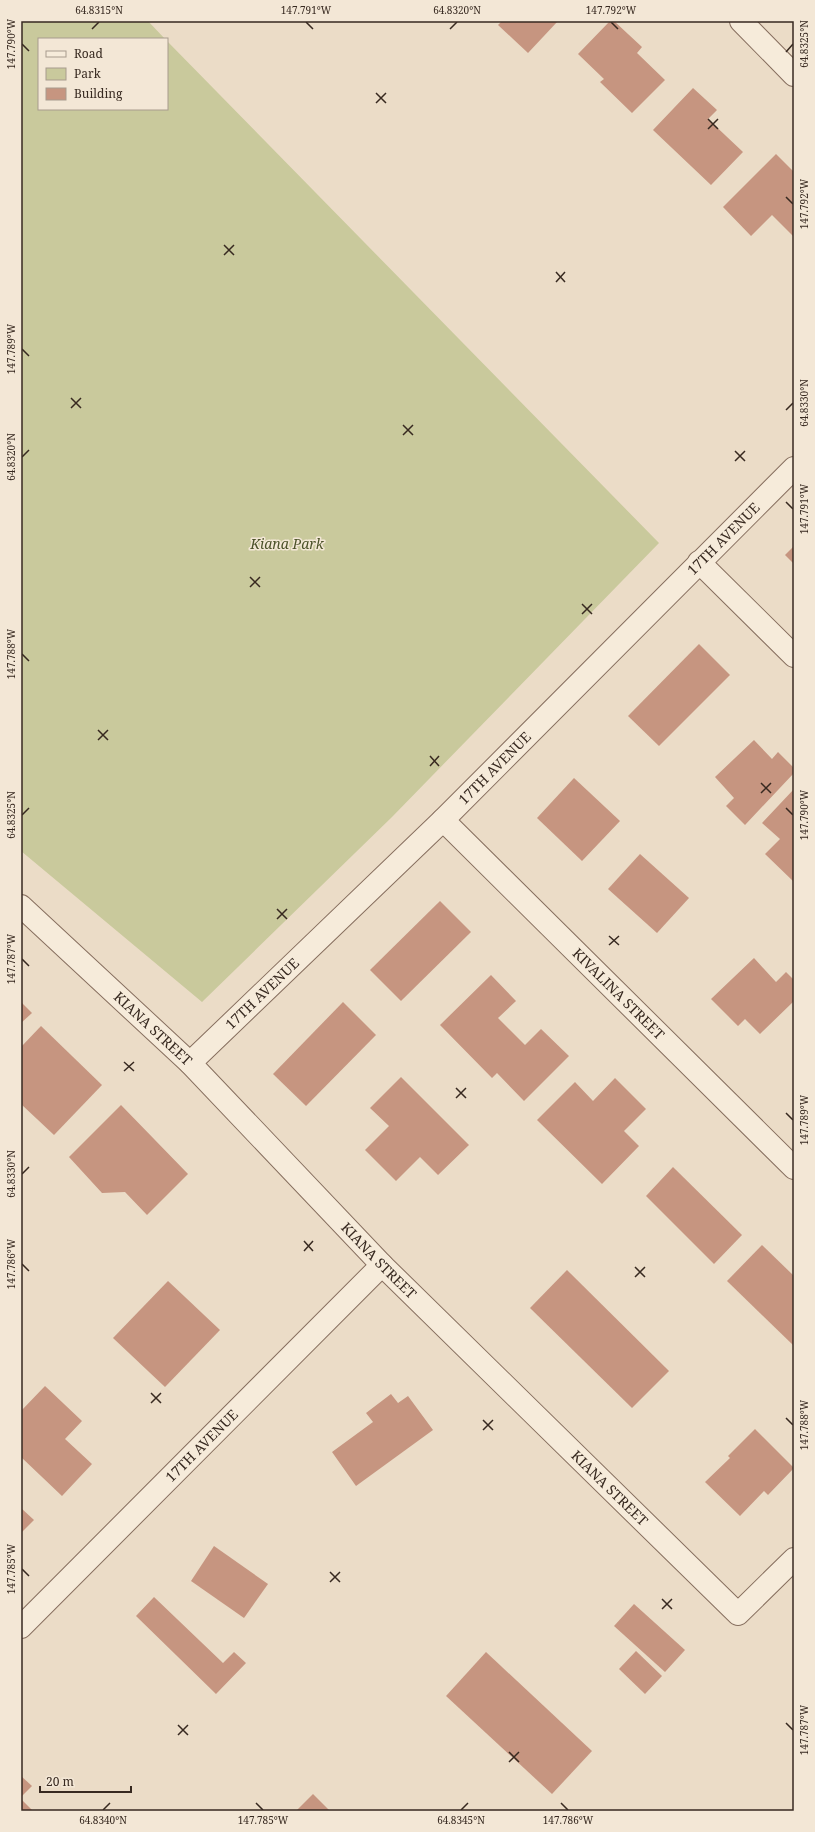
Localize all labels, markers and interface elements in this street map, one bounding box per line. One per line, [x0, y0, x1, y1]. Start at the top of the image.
text: 64.8315°N [75, 3, 123, 17]
text: 147.791°W [281, 3, 332, 17]
text: 64.8320°N [433, 3, 481, 17]
text: 147.792°W [586, 3, 637, 17]
text: 147.790°W [4, 18, 18, 69]
text: 64.8325°N [797, 20, 811, 68]
legend [38, 38, 168, 110]
text: Road [74, 45, 104, 62]
text: Park [74, 65, 102, 82]
text: Building [74, 85, 123, 102]
text: 147.792°W [797, 178, 811, 229]
text: 147.789°W [4, 323, 18, 374]
text: 64.8330°N [797, 379, 811, 427]
text: 64.8320°N [4, 433, 18, 481]
text: 147.791°W [797, 483, 811, 534]
street label: 17TH AVENUE [683, 498, 764, 579]
park label: Kiana Park [249, 534, 325, 553]
text: 147.788°W [4, 628, 18, 679]
street label: 17TH AVENUE [454, 727, 535, 808]
text: 147.790°W [797, 789, 811, 840]
text: 64.8325°N [4, 791, 18, 839]
text: 147.787°W [4, 933, 18, 984]
street label: KIVALINA STREET [569, 944, 669, 1044]
street label: 17TH AVENUE [221, 953, 303, 1033]
street label: KIANA STREET [110, 987, 197, 1069]
text: 147.789°W [797, 1094, 811, 1145]
text: 64.8330°N [4, 1150, 18, 1198]
street label: KIANA STREET [337, 1218, 421, 1303]
text: 147.786°W [4, 1238, 18, 1289]
text: 147.788°W [797, 1399, 811, 1450]
street label: 17TH AVENUE [161, 1405, 242, 1486]
street label: KIANA STREET [567, 1446, 653, 1530]
text: 147.785°W [4, 1543, 18, 1594]
text: 147.787°W [797, 1704, 811, 1755]
scale bar [40, 1768, 131, 1794]
text: 20 m [46, 1773, 74, 1790]
text: 64.8340°N [79, 1813, 127, 1827]
text: 147.785°W [238, 1813, 289, 1827]
text: 64.8345°N [437, 1813, 485, 1827]
text: 147.786°W [543, 1813, 594, 1827]

